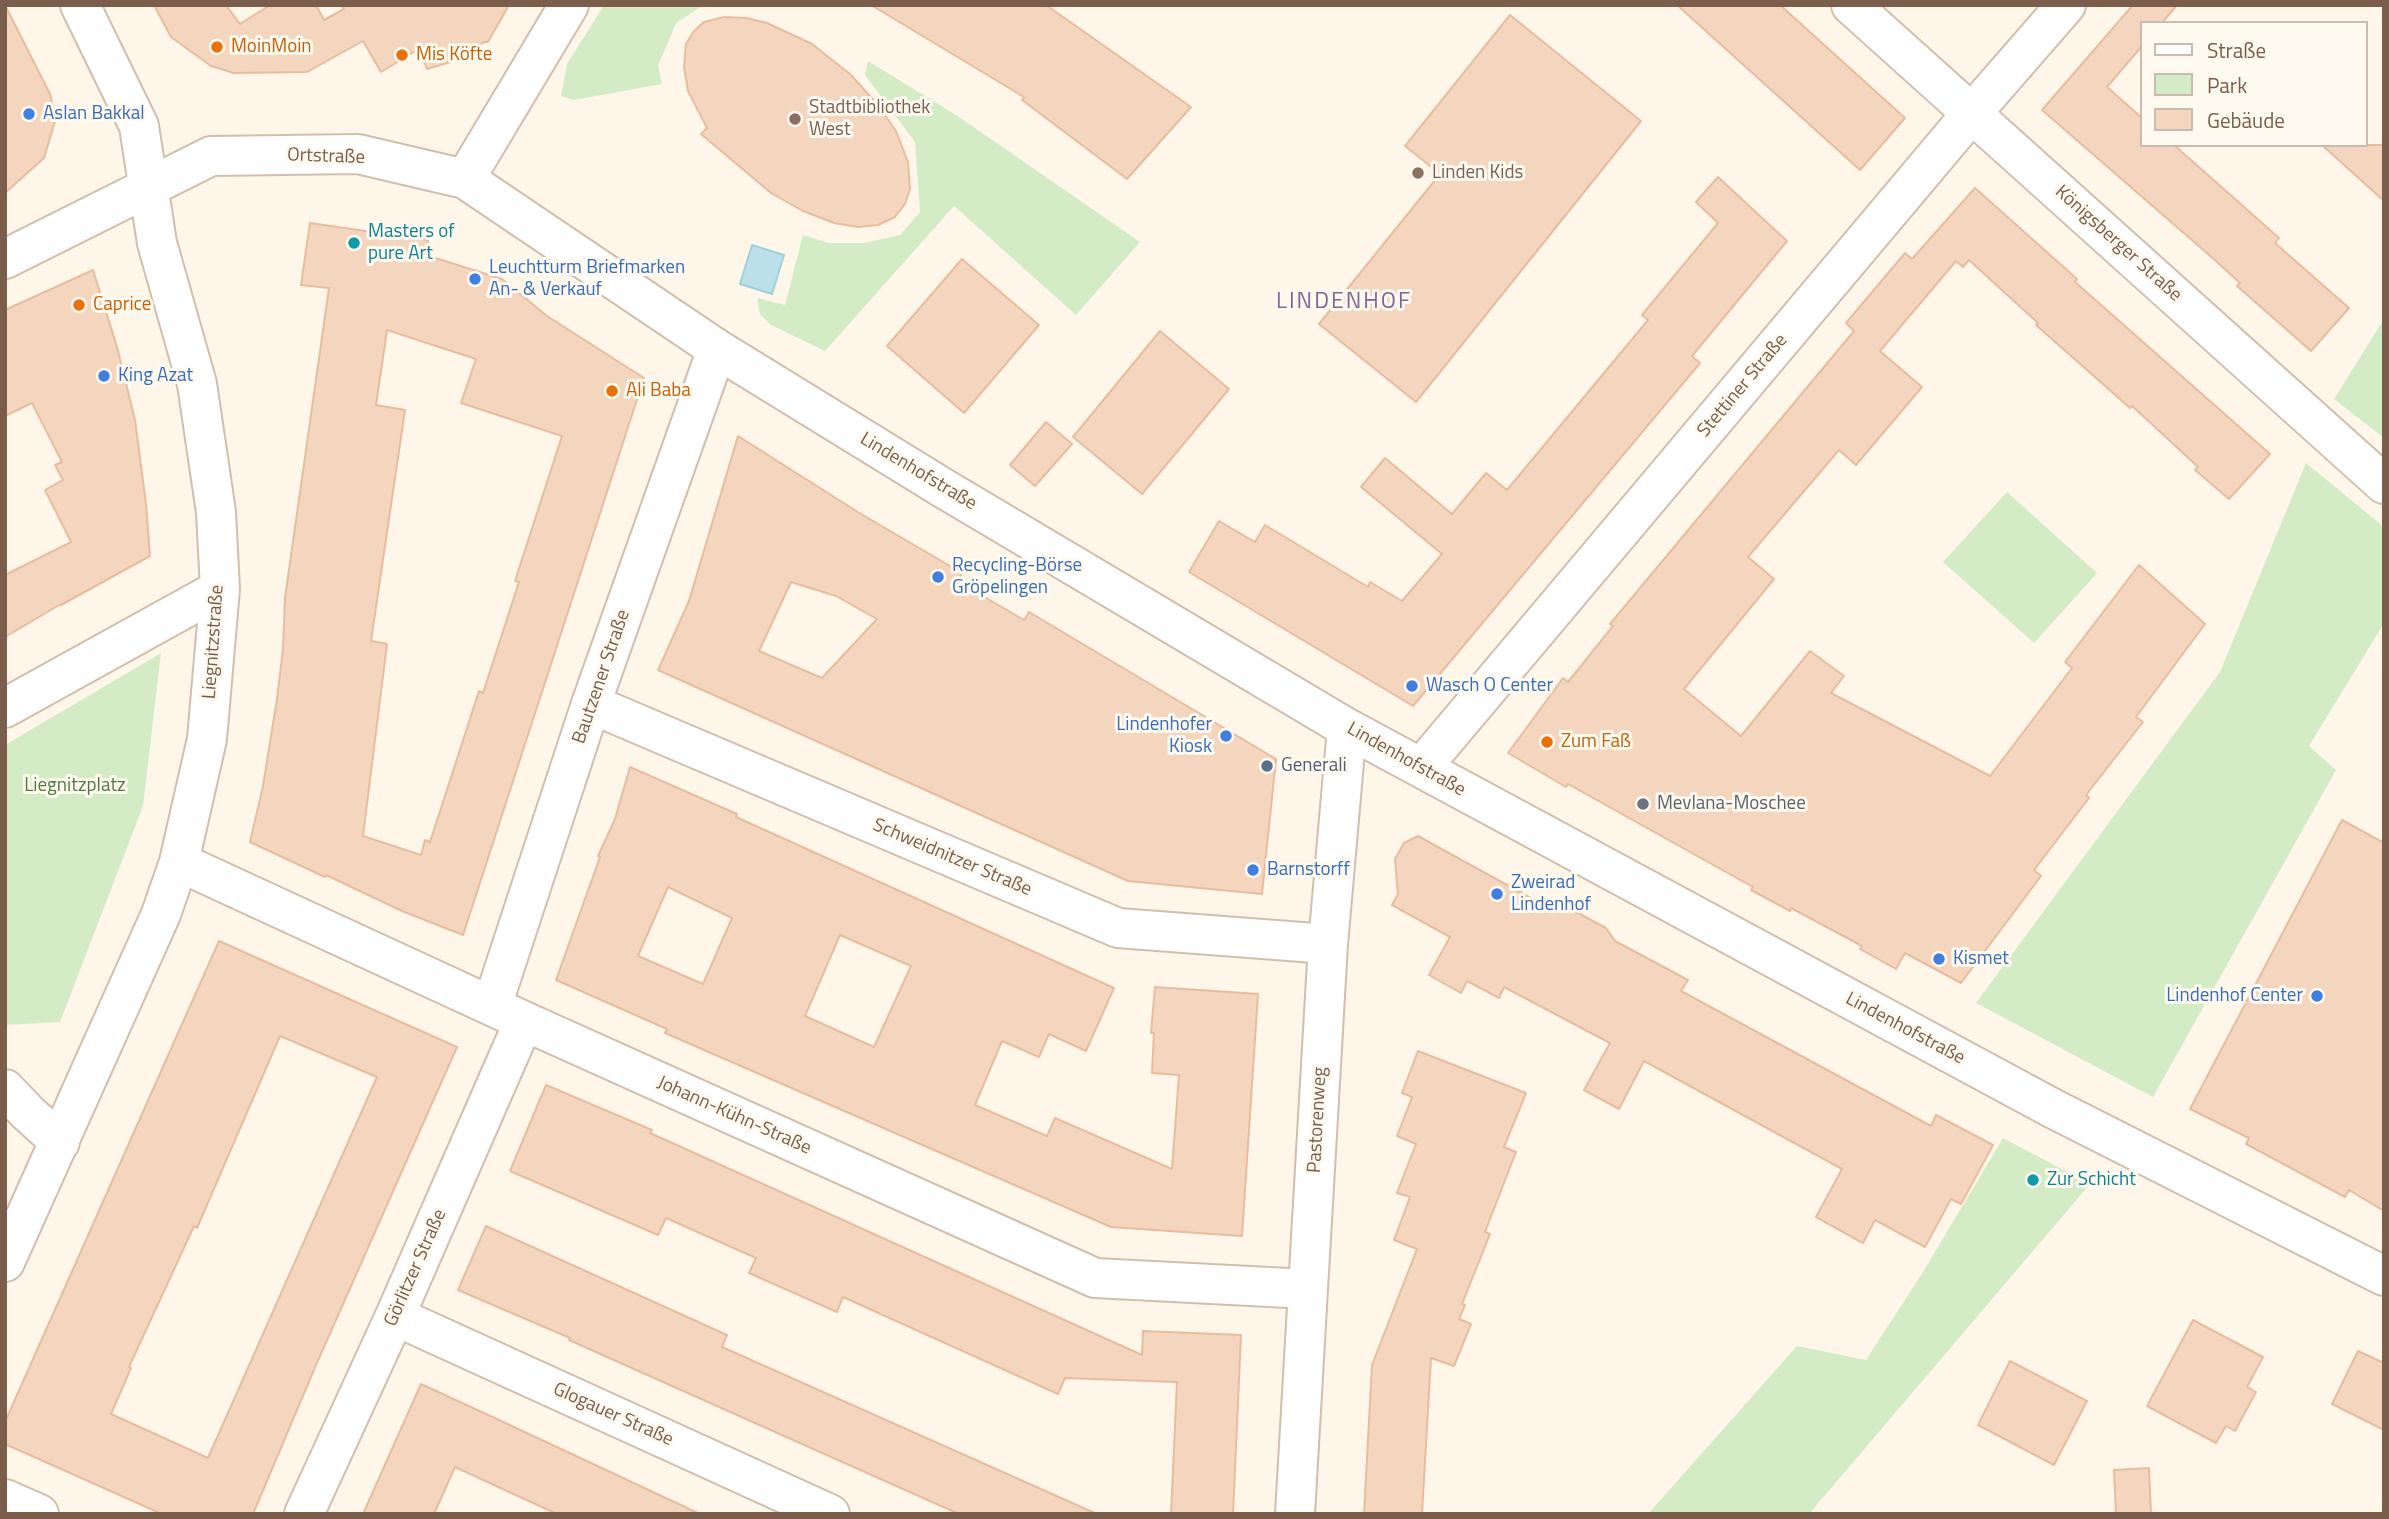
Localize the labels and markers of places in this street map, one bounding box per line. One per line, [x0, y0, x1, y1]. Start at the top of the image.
place label: MoinMoin [231, 36, 312, 58]
marker: MoinMoin [209, 39, 225, 55]
place label: Mis Köfte [416, 44, 492, 66]
marker: Mis Köfte [394, 47, 410, 63]
place label: Stadtbibliothek West [809, 97, 930, 141]
place label: Aslan Bakkal [43, 103, 145, 125]
marker: Aslan Bakkal [21, 106, 37, 122]
marker: Stadtbibliothek West [787, 111, 803, 127]
place label: Linden Kids [1432, 162, 1523, 184]
marker: Linden Kids [1410, 165, 1426, 181]
place label: Masters of pure Art [368, 221, 454, 265]
marker: Masters of pure Art [346, 235, 362, 251]
place label: Leuchtturm Briefmarken An- & Verkauf [489, 257, 685, 301]
marker: Leuchtturm Briefmarken An- & Verkauf [467, 271, 483, 287]
place label: Caprice [93, 294, 151, 316]
marker: Caprice [71, 297, 87, 313]
place label: King Azat [118, 365, 193, 387]
marker: King Azat [96, 368, 112, 384]
place label: Ali Baba [626, 380, 691, 402]
marker: Ali Baba [604, 383, 620, 399]
place label: Recycling-Börse Gröpelingen [952, 555, 1082, 599]
marker: Recycling-Börse Gröpelingen [930, 569, 946, 585]
place label: Wasch O Center [1426, 675, 1553, 697]
marker: Wasch O Center [1404, 678, 1420, 694]
place label: Lindenhofer Kiosk [1116, 714, 1212, 758]
marker: Lindenhofer Kiosk [1218, 728, 1234, 744]
place label: Zum Faß [1561, 731, 1631, 753]
marker: Zum Faß [1539, 734, 1555, 750]
place label: Generali [1281, 755, 1347, 777]
marker: Generali [1259, 758, 1275, 774]
place label: Mevlana-Moschee [1657, 793, 1806, 815]
marker: Mevlana-Moschee [1635, 796, 1651, 812]
place label: Barnstorff [1267, 859, 1350, 881]
marker: Barnstorff [1245, 862, 1261, 878]
place label: Zweirad Lindenhof [1511, 872, 1591, 916]
marker: Zweirad Lindenhof [1489, 886, 1505, 902]
place label: Kismet [1953, 948, 2009, 970]
marker: Kismet [1931, 951, 1947, 967]
place label: Lindenhof Center [2166, 985, 2303, 1007]
marker: Lindenhof Center [2309, 988, 2325, 1004]
place label: Zur Schicht [2047, 1169, 2136, 1191]
marker: Zur Schicht [2025, 1172, 2041, 1188]

